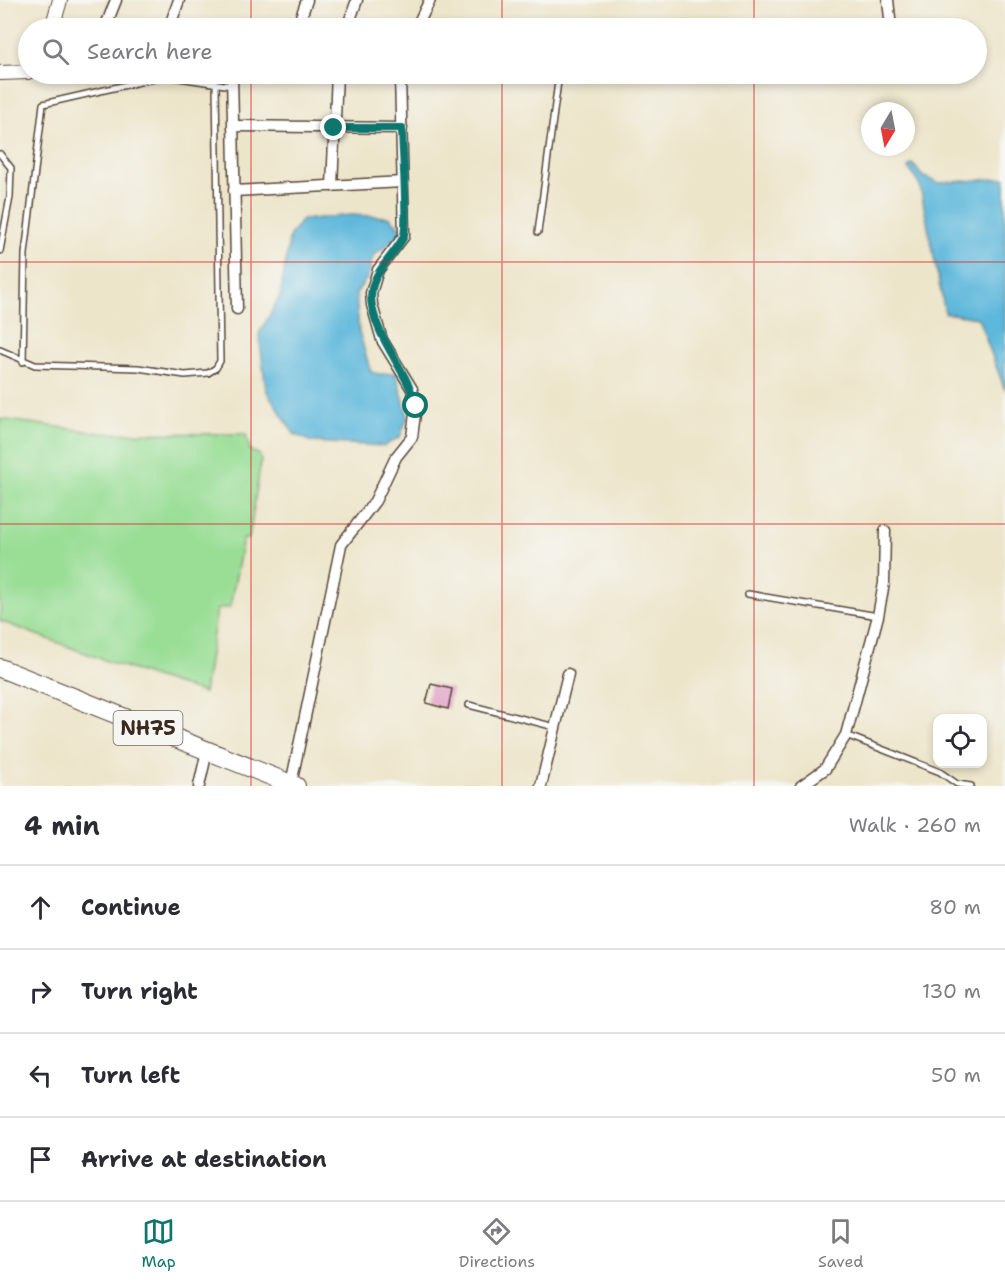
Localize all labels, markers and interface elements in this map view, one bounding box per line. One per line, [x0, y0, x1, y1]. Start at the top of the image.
search box [18, 18, 987, 84]
icon: search [39, 35, 72, 68]
text: Search here [87, 37, 213, 66]
north arrow [861, 102, 915, 156]
route end [320, 114, 346, 140]
route start [402, 392, 428, 418]
road number: NH75 [114, 711, 182, 745]
map controls [933, 714, 987, 768]
button: locate [933, 714, 987, 768]
text: 4 min [24, 808, 100, 843]
text: Walk · 260 m [849, 812, 981, 838]
icon: ahead [24, 891, 57, 924]
text: Continue [81, 893, 181, 922]
text: 80 m [929, 894, 981, 920]
icon: right [24, 975, 57, 1008]
text: Turn right [81, 977, 198, 1006]
text: 130 m [922, 978, 981, 1004]
icon: left [24, 1059, 57, 1092]
text: Turn left [81, 1061, 180, 1090]
text: 50 m [931, 1062, 981, 1088]
icon: arrive [24, 1143, 57, 1176]
text: Arrive at destination [81, 1145, 327, 1174]
tab: Map [142, 1215, 176, 1272]
tab: Directions [459, 1215, 535, 1272]
tab: Saved [818, 1215, 864, 1272]

